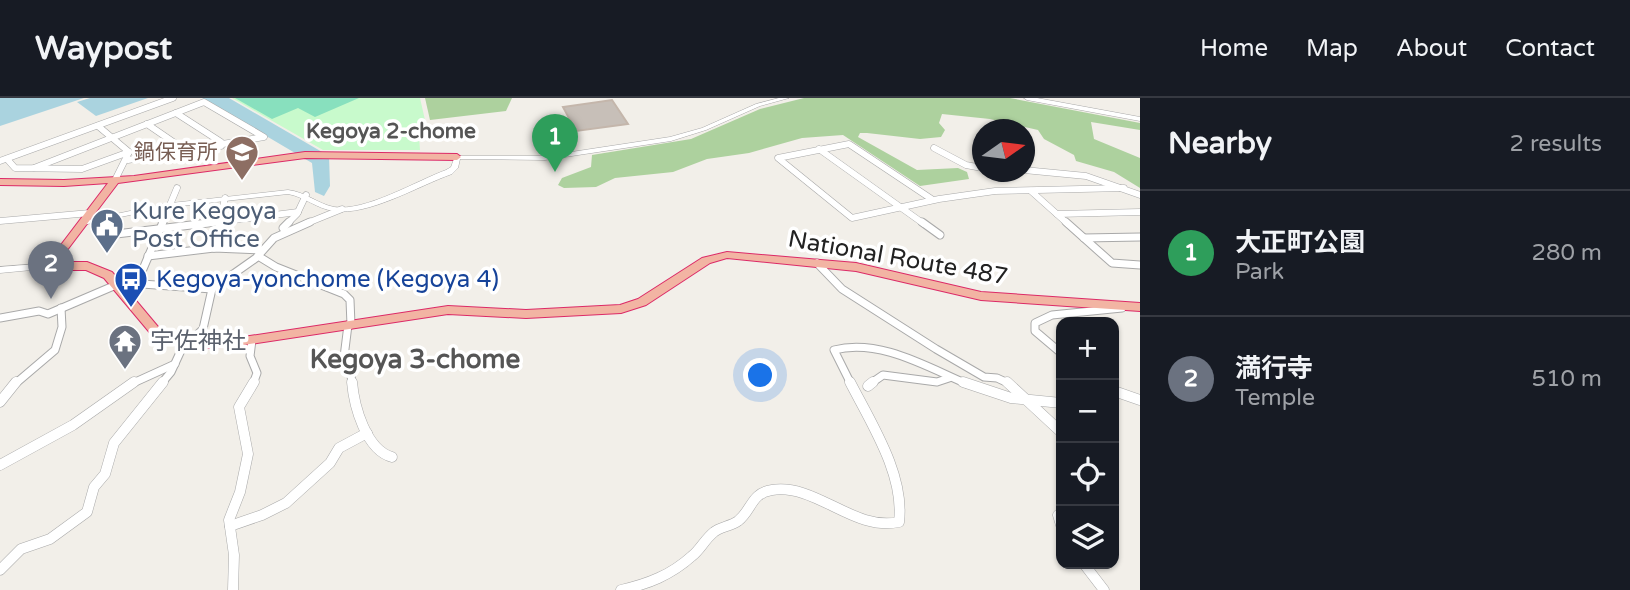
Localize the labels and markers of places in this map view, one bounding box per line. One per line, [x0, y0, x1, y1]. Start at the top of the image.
pin: 1 [532, 114, 578, 172]
school or university icon: 鍋保育所 [223, 133, 261, 182]
place label: 鍋保育所 [134, 140, 218, 165]
place label: Kure Kegoya Post Office [132, 197, 277, 254]
public building icon: Kure Kegoya Post Office [88, 206, 126, 255]
pin: 2 [28, 241, 74, 299]
bus stop icon: Kegoya-yonchome (Kegoya 4) [112, 260, 150, 309]
place label: Kegoya-yonchome (Kegoya 4) [156, 265, 499, 294]
temple icon: 宇佐神社 [106, 322, 144, 371]
place label: 宇佐神社 [150, 327, 246, 356]

